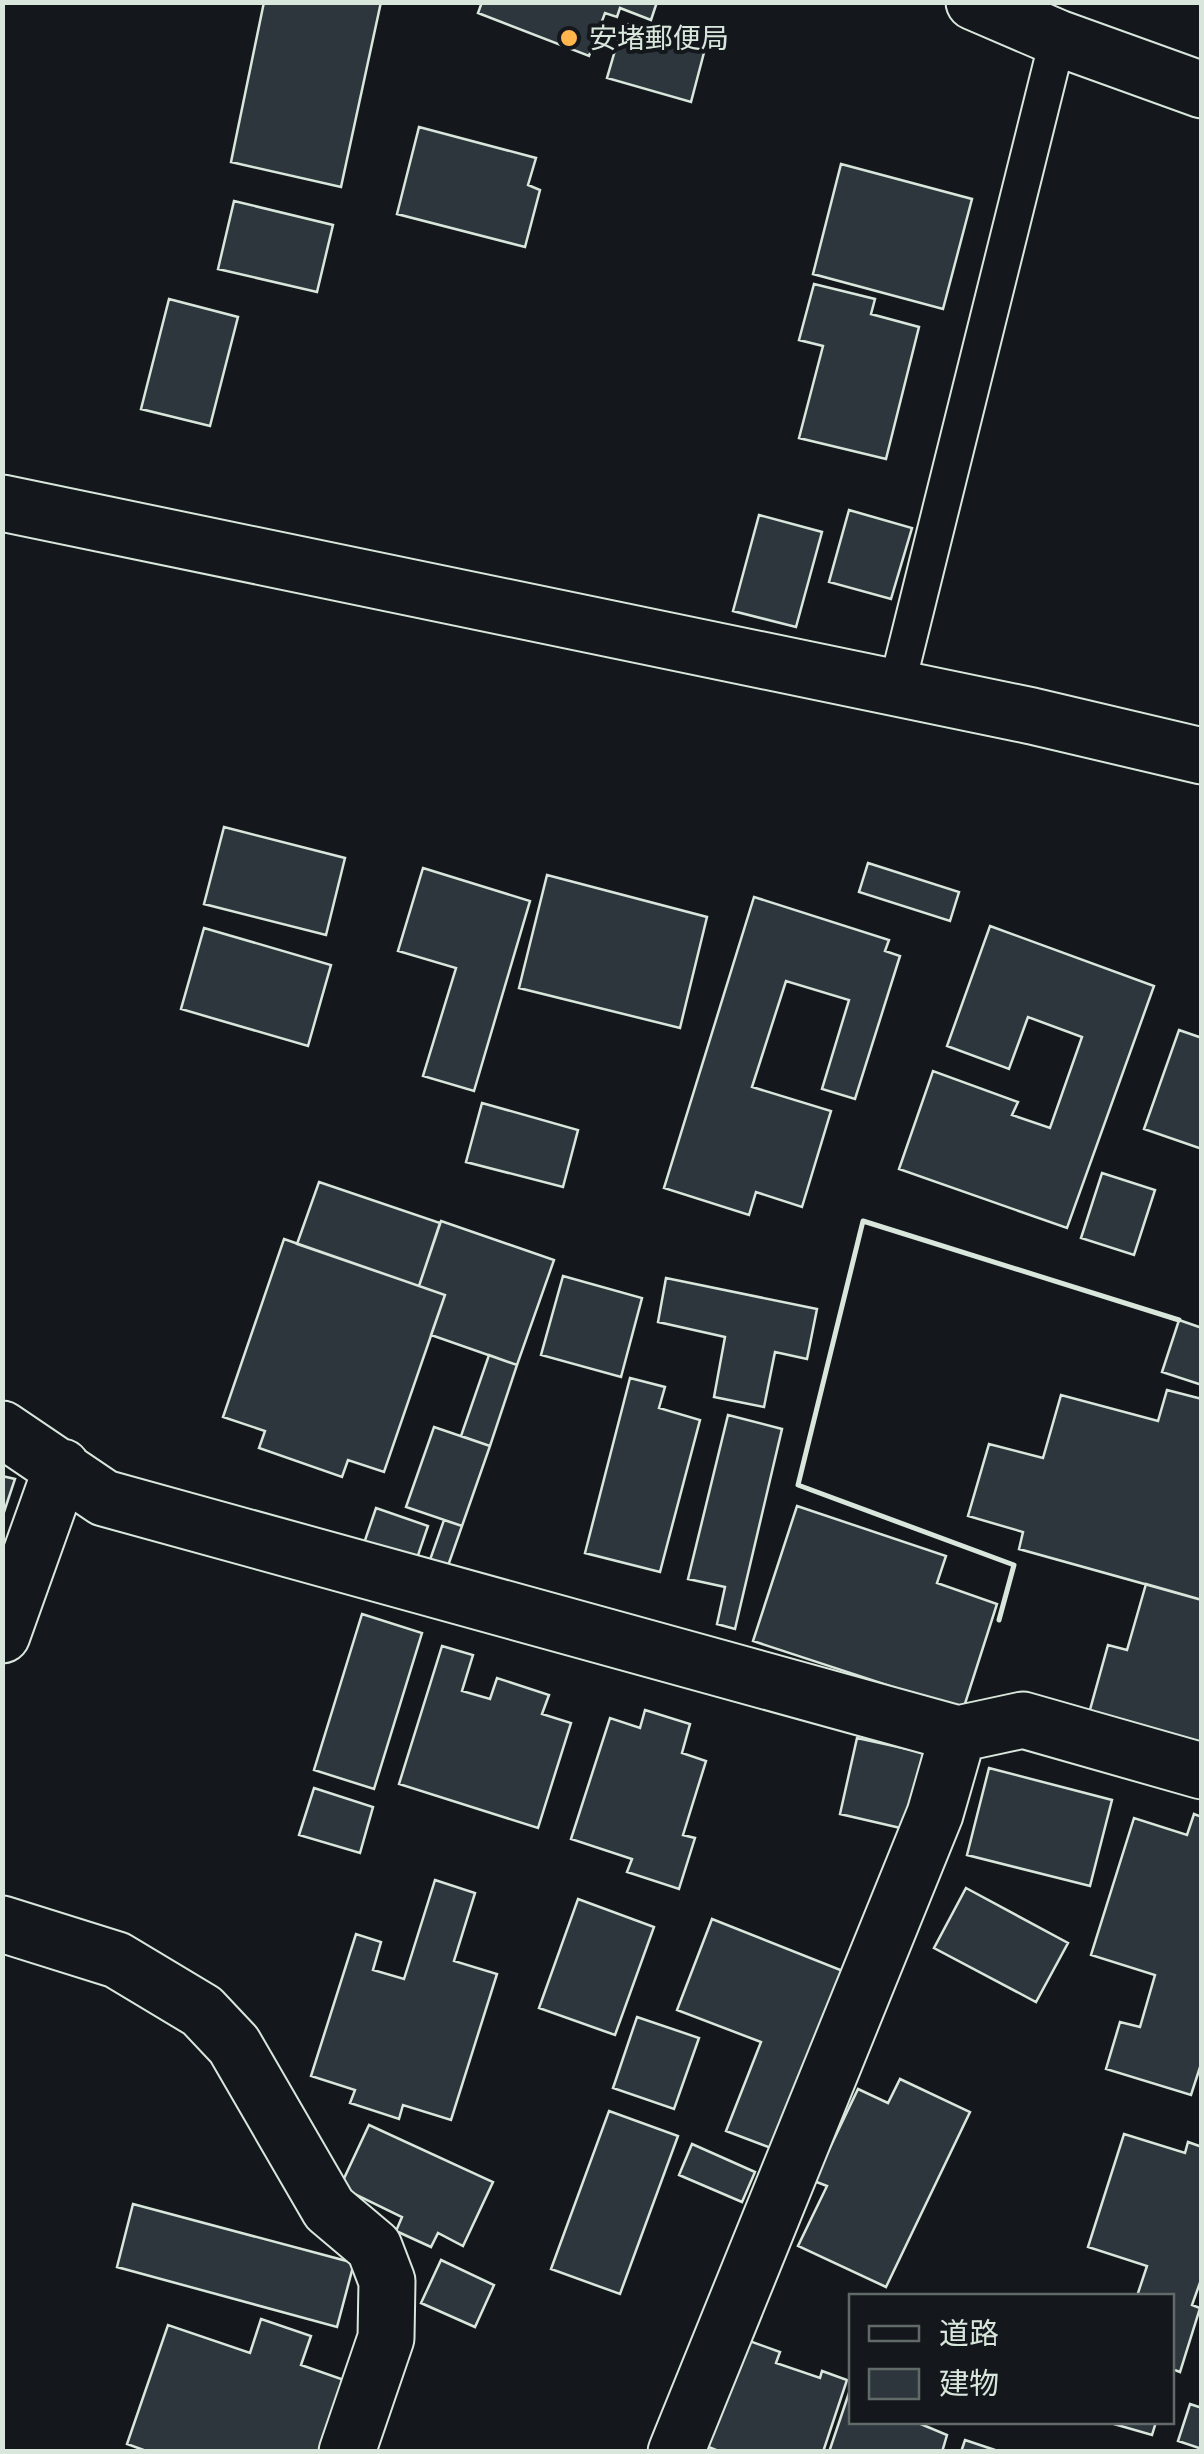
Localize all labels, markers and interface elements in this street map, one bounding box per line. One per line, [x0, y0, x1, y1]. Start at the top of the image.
place label: 安堵郵便局 [589, 19, 729, 59]
marker: 安堵郵便局 [558, 27, 580, 49]
legend [849, 2294, 1174, 2424]
text: 道路 [939, 2313, 999, 2356]
text: 建物 [939, 2363, 999, 2406]

